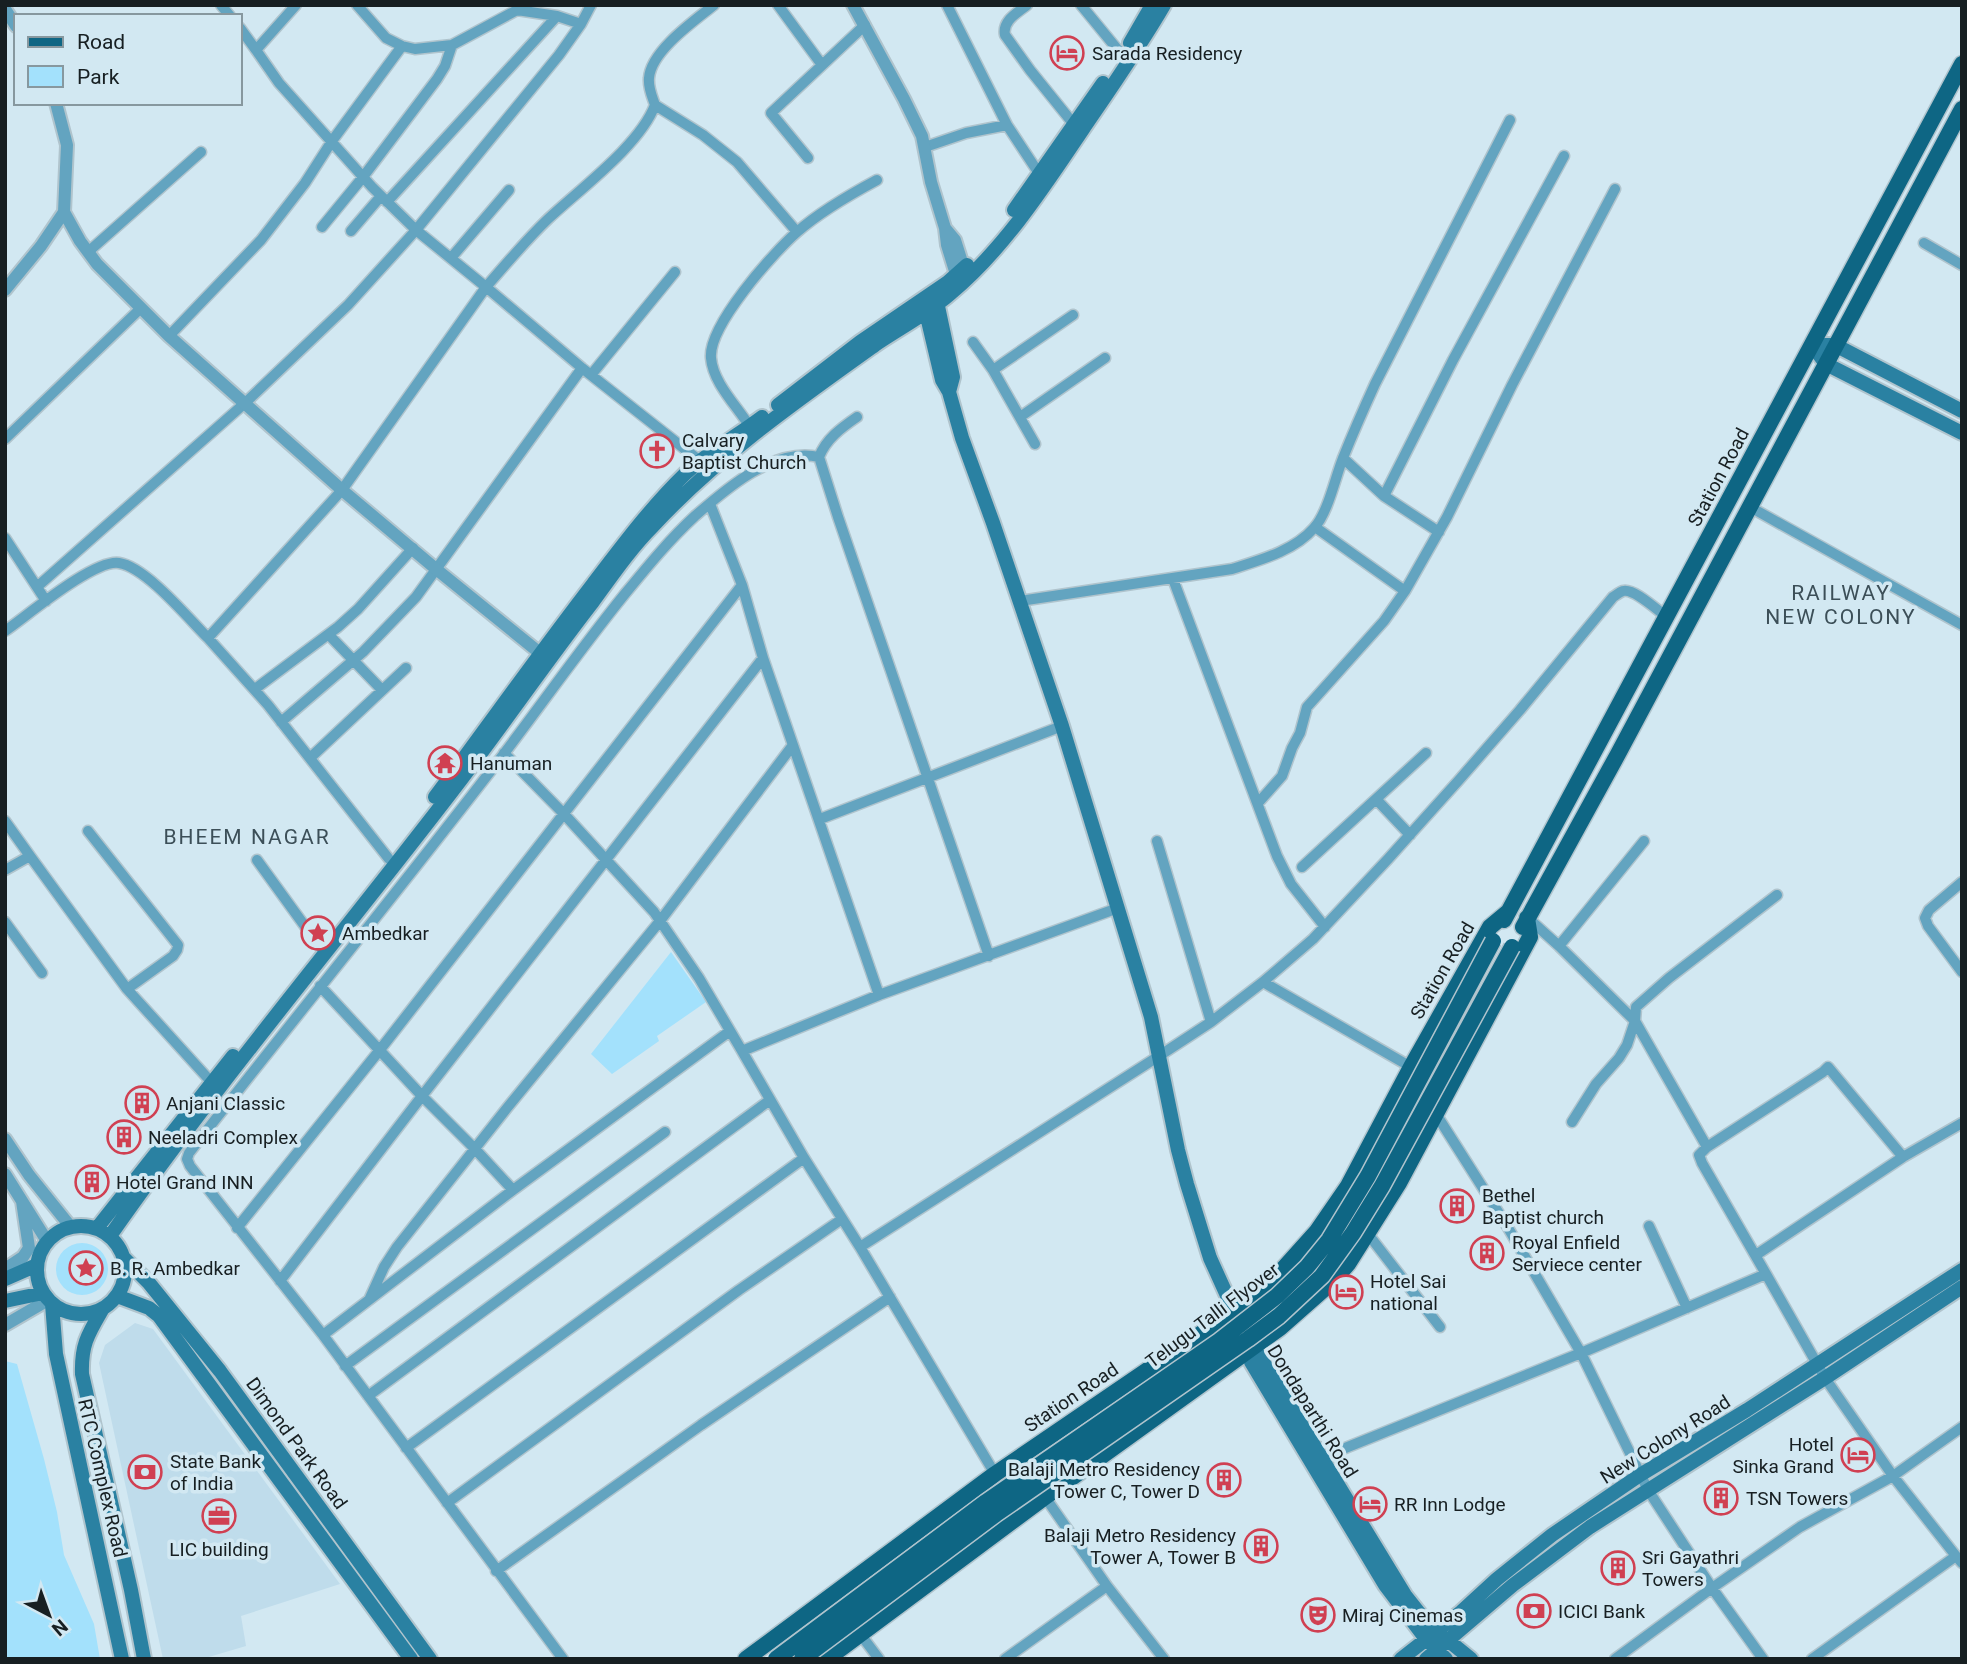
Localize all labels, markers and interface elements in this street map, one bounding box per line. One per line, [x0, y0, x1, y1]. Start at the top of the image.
legend [14, 14, 242, 105]
text: Road [77, 30, 125, 54]
hotel icon: Sarada Residency [1048, 34, 1086, 72]
place label: Sarada Residency [1092, 42, 1242, 65]
text: Park [77, 65, 120, 89]
street label: Station Road [1683, 424, 1754, 530]
place label: Calvary Baptist Church [682, 429, 806, 474]
church icon: Calvary Baptist Church [638, 432, 676, 470]
district label: RAILWAY NEW COLONY [1765, 581, 1917, 629]
temple icon: Hanuman [426, 744, 464, 782]
place label: Hanuman [470, 752, 552, 775]
district label: BHEEM NAGAR [163, 825, 331, 849]
place icon: Ambedkar [299, 914, 337, 952]
street label: Station Road [1405, 918, 1479, 1023]
place label: Ambedkar [342, 922, 429, 945]
building icon: Anjani Classic [123, 1084, 161, 1122]
place label: Anjani Classic [166, 1092, 285, 1115]
building icon: Neeladri Complex [105, 1118, 143, 1156]
place label: Neeladri Complex [148, 1126, 298, 1149]
building icon: Hotel Grand INN [73, 1163, 111, 1201]
place label: Hotel Grand INN [116, 1171, 254, 1194]
place label: Bethel Baptist church [1482, 1184, 1604, 1229]
building icon: Bethel Baptist church [1438, 1187, 1476, 1225]
place label: Royal Enfield Serviece center [1512, 1231, 1642, 1276]
building icon: Royal Enfield Serviece center [1468, 1234, 1506, 1272]
place icon: B. R. Ambedkar [67, 1249, 105, 1287]
place label: B. R. Ambedkar [110, 1257, 240, 1280]
street label: Telugu Talli Flyover [1141, 1258, 1284, 1373]
place label: Hotel Sai national [1370, 1270, 1446, 1315]
hotel icon: Hotel Sai national [1327, 1273, 1365, 1311]
street label: Dondaparthi Road [1262, 1341, 1363, 1482]
street label: Station Road [1020, 1358, 1123, 1437]
street label: Dimond Park Road [241, 1373, 352, 1514]
street label: New Colony Road [1596, 1390, 1735, 1489]
street label: RTC Complex Road [73, 1397, 132, 1560]
place label: Hotel Sinka Grand [1732, 1433, 1834, 1478]
hotel icon: Hotel Sinka Grand [1839, 1436, 1877, 1474]
place label: State Bank of India [170, 1450, 262, 1495]
bank icon: State Bank of India [126, 1453, 164, 1491]
place label: Balaji Metro Residency Tower C, Tower D [1008, 1458, 1200, 1503]
building icon: Balaji Metro Residency Tower C, Tower D [1205, 1461, 1243, 1499]
building icon: TSN Towers [1702, 1479, 1740, 1517]
hotel icon: RR Inn Lodge [1351, 1485, 1389, 1523]
place label: TSN Towers [1746, 1487, 1848, 1510]
place label: RR Inn Lodge [1394, 1493, 1506, 1516]
office icon: LIC building [200, 1497, 238, 1535]
place label: Balaji Metro Residency Tower A, Tower B [1044, 1524, 1236, 1569]
building icon: Balaji Metro Residency Tower A, Tower B [1242, 1527, 1280, 1565]
place label: LIC building [169, 1538, 269, 1561]
place label: Sri Gayathri Towers [1642, 1546, 1739, 1591]
building icon: Sri Gayathri Towers [1599, 1549, 1637, 1587]
north arrow [14, 1580, 84, 1650]
bank icon: ICICI Bank [1515, 1592, 1553, 1630]
theatre icon: Miraj Cinemas [1299, 1596, 1337, 1634]
place label: ICICI Bank [1558, 1600, 1646, 1623]
place label: Miraj Cinemas [1342, 1604, 1463, 1627]
text: N [47, 1614, 72, 1641]

